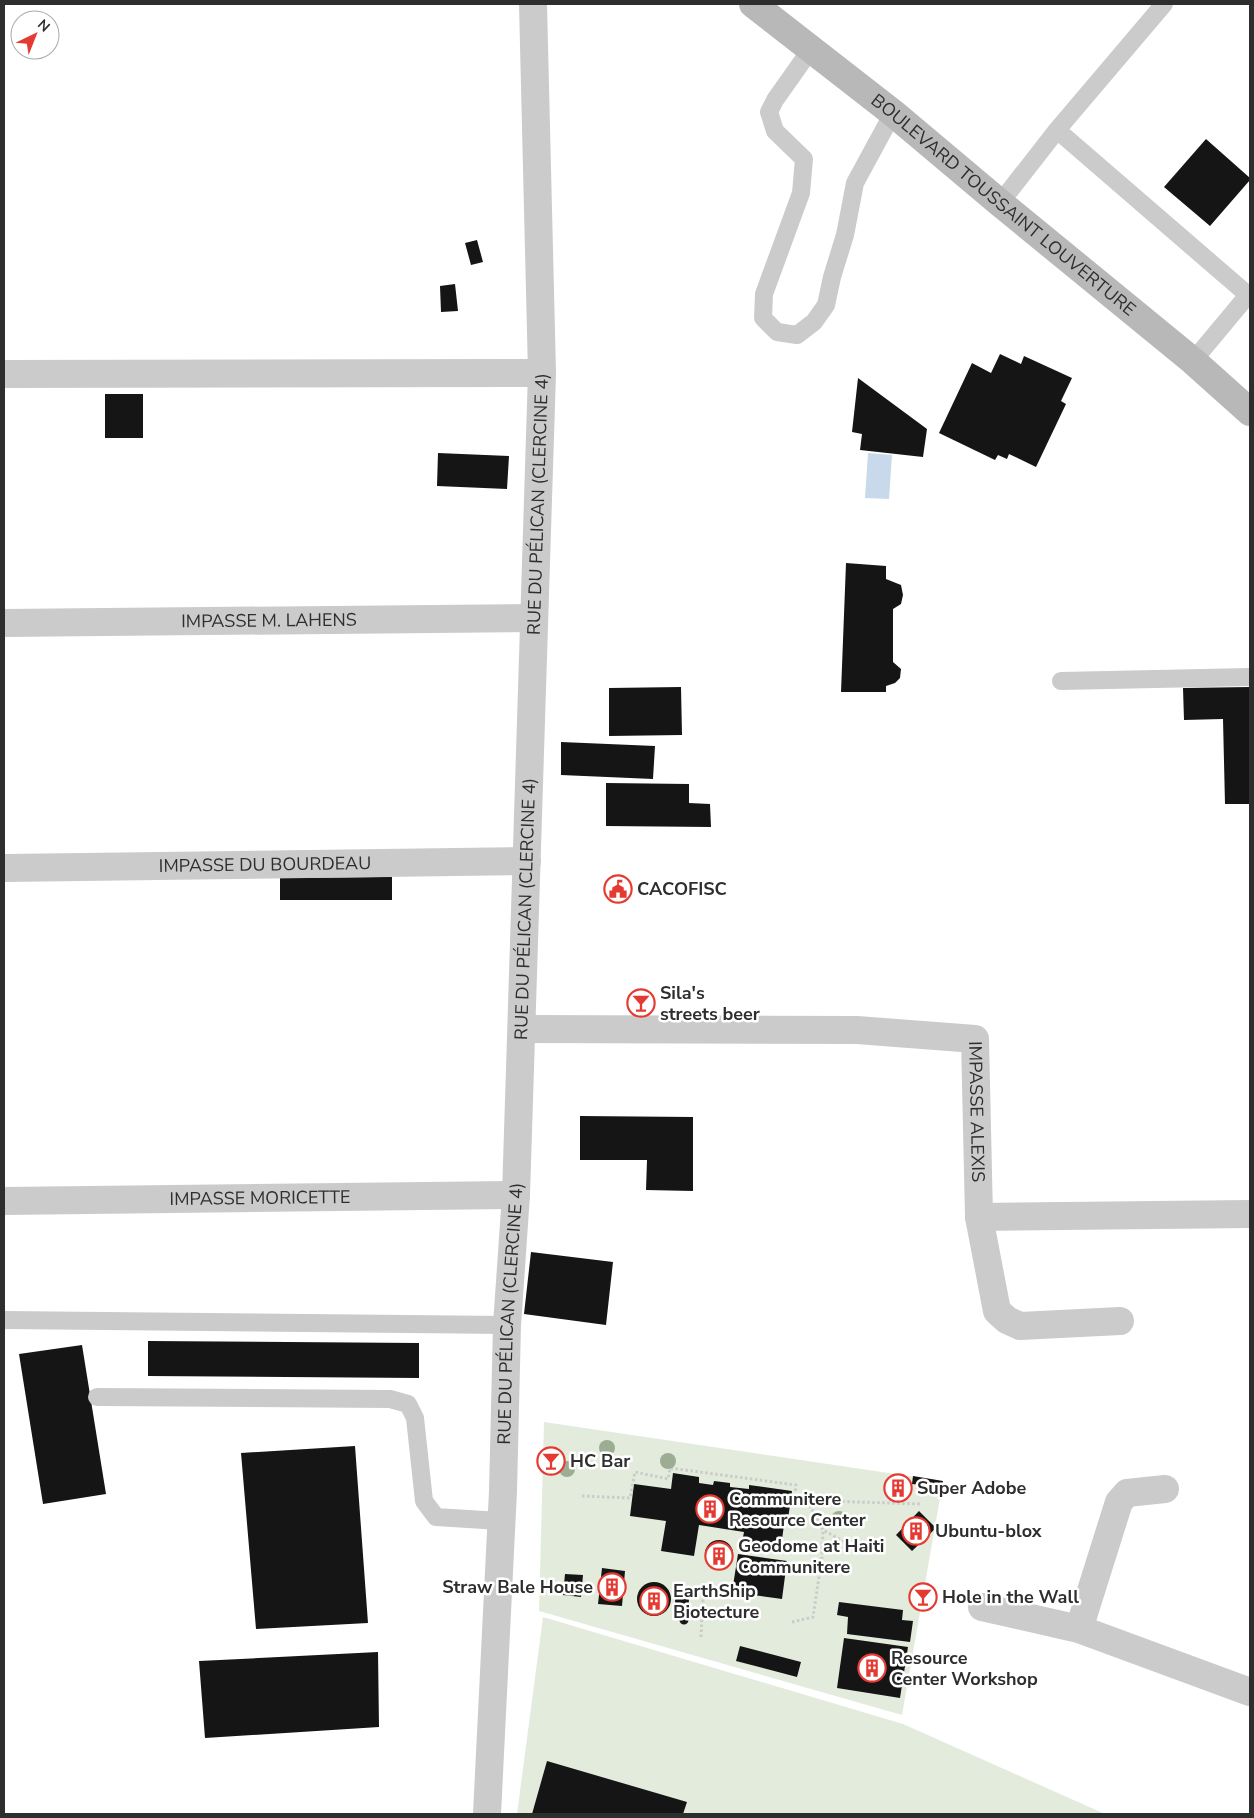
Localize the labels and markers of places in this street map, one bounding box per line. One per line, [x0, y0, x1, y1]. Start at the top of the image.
public building icon: CACOFISC [603, 874, 633, 904]
place label: CACOFISC [637, 877, 727, 901]
place label: Sila's streets beer [660, 981, 760, 1026]
bar icon: Sila's streets beer [626, 988, 656, 1018]
bar icon: HC Bar [536, 1446, 566, 1476]
place label: HC Bar [570, 1449, 630, 1473]
building icon: Super Adobe [883, 1473, 913, 1503]
place label: Super Adobe [917, 1476, 1027, 1500]
place label: Communitere Resource Center [729, 1487, 866, 1532]
building icon: Communitere Resource Center [695, 1494, 725, 1524]
building icon: Ubuntu-blox [901, 1516, 931, 1546]
place label: Ubuntu-blox [935, 1519, 1042, 1543]
place label: Geodome at Haiti Communitere [738, 1534, 884, 1579]
building icon: Geodome at Haiti Communitere [704, 1541, 734, 1571]
building icon: Straw Bale House [597, 1572, 627, 1602]
place label: Straw Bale House [442, 1575, 593, 1599]
place label: EarthShip Biotecture [673, 1579, 760, 1624]
bar icon: Hole in the Wall [908, 1582, 938, 1612]
place label: Hole in the Wall [942, 1585, 1079, 1609]
building icon: EarthShip Biotecture [639, 1586, 669, 1616]
place label: Resource Center Workshop [891, 1646, 1038, 1691]
building icon: Resource Center Workshop [857, 1653, 887, 1683]

